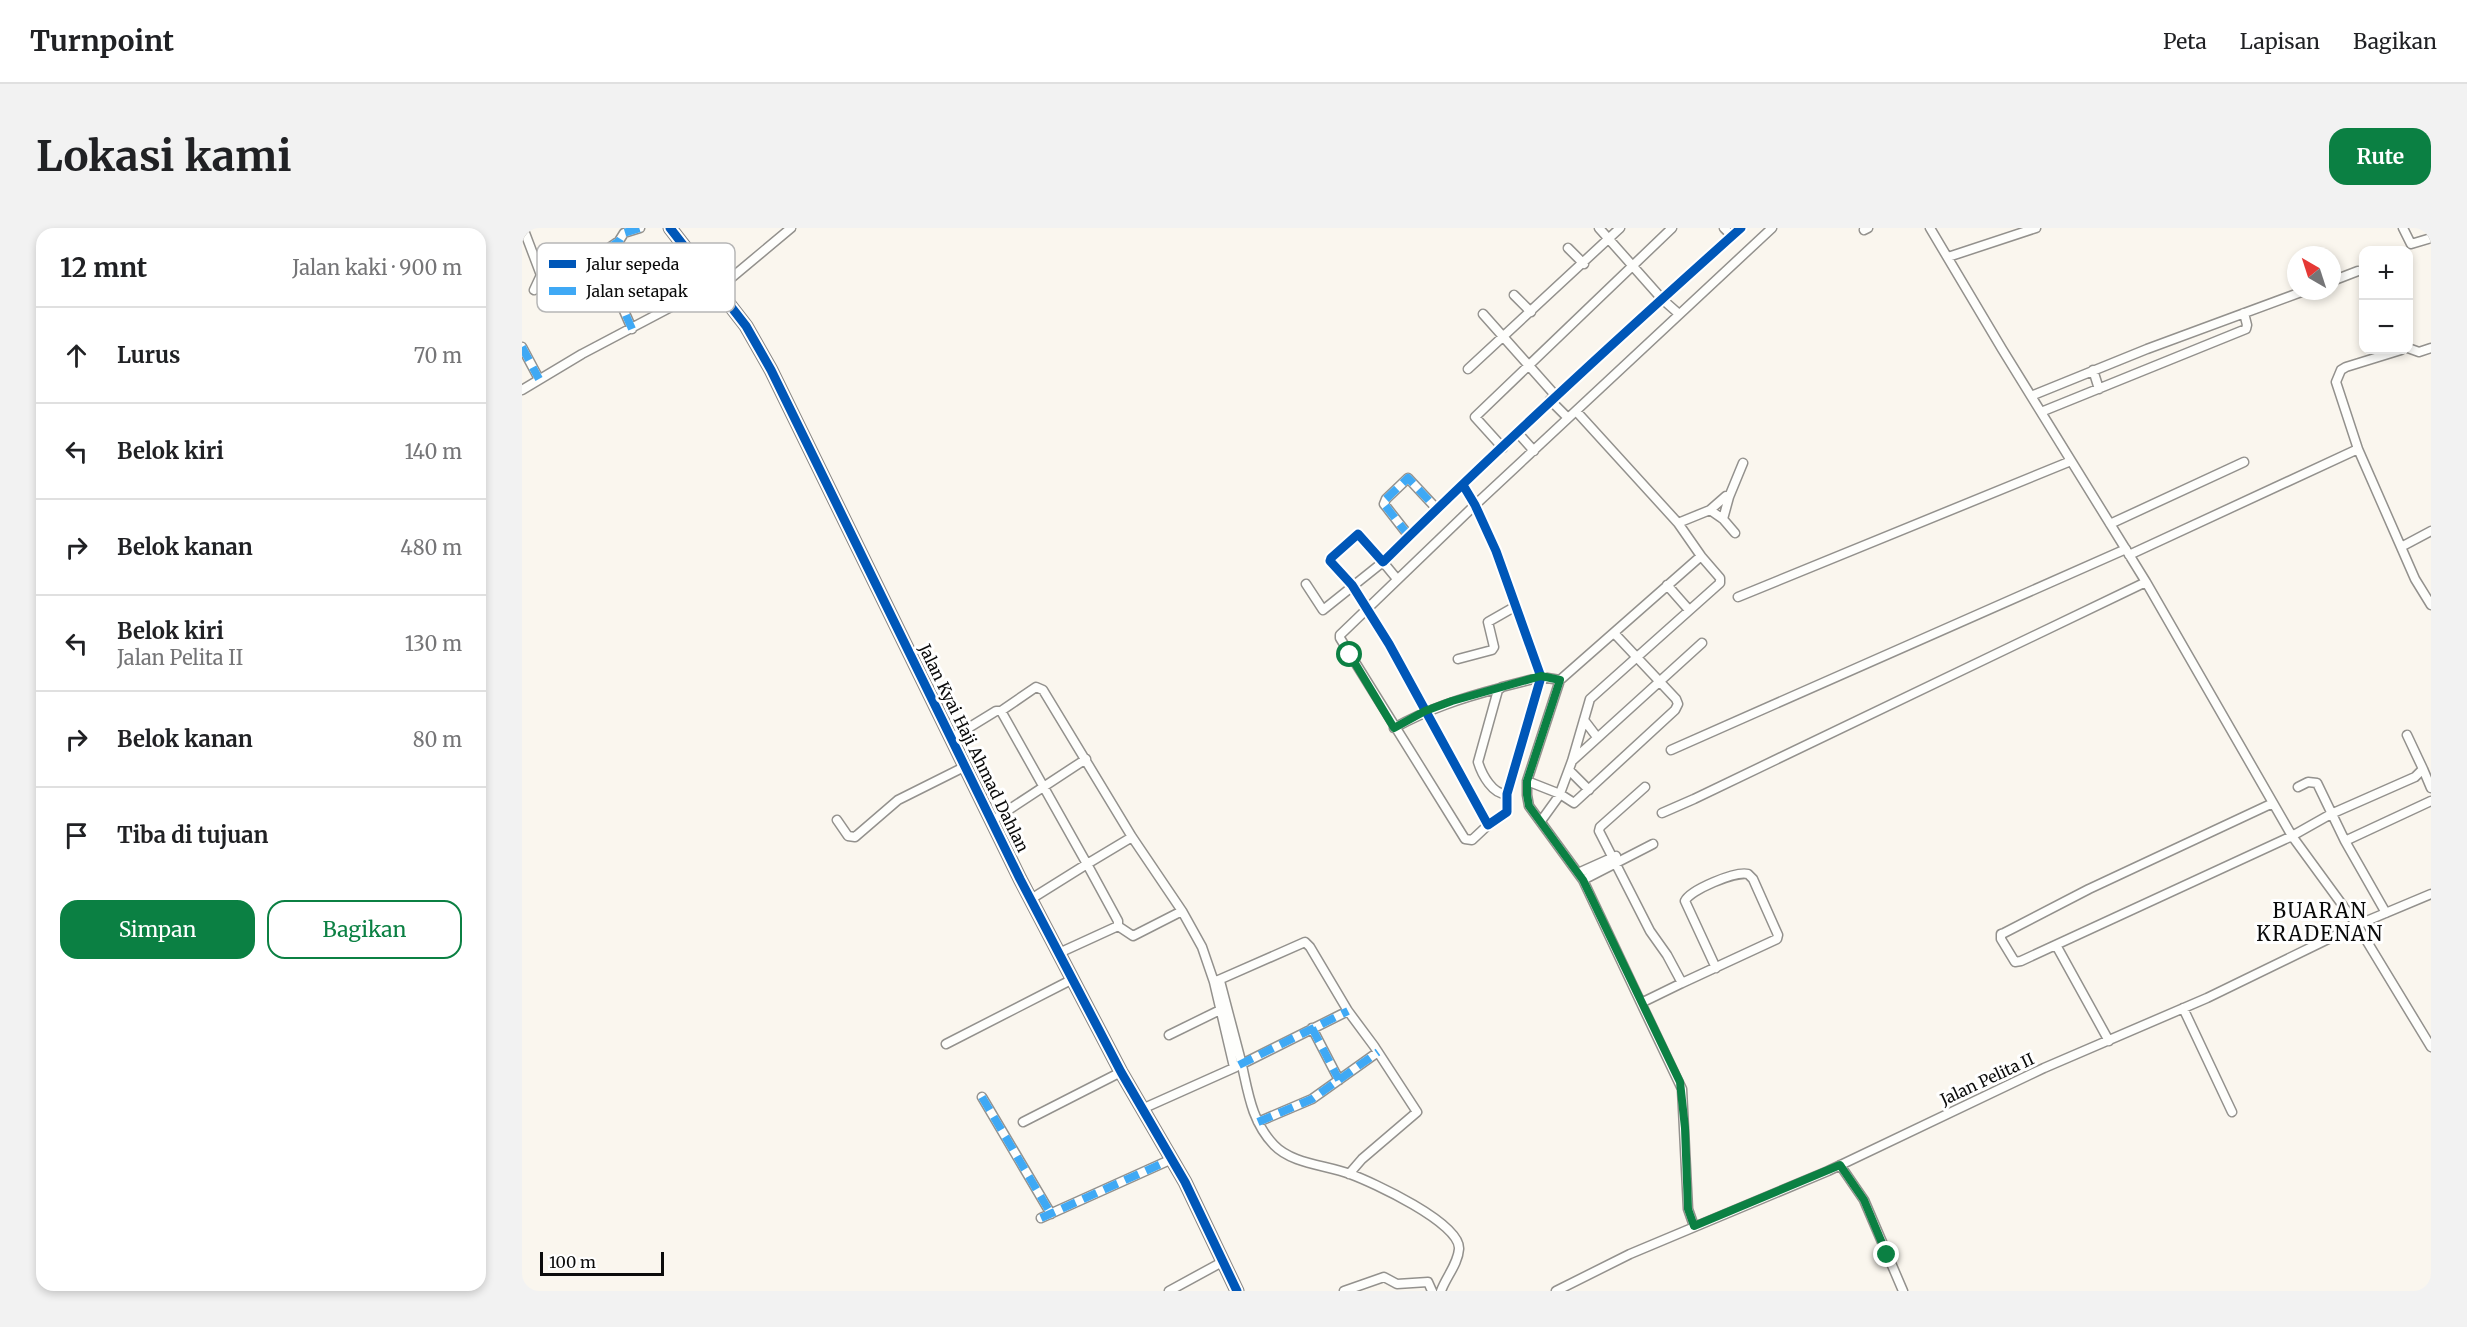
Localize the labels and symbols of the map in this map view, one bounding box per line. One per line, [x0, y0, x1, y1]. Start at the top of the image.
legend [537, 243, 735, 312]
north arrow [2287, 246, 2341, 300]
text: Jalur sepeda [585, 254, 680, 274]
text: Jalan setapak [585, 281, 689, 301]
street label: Jalan Kyai Haji Ahmad Dahlan [914, 640, 1033, 856]
route start [1336, 641, 1362, 667]
district label: BUARAN KRADENAN [2256, 898, 2384, 946]
street label: Jalan Pelita II [1936, 1049, 2037, 1110]
route end [1873, 1241, 1899, 1267]
scale bar [540, 1249, 664, 1276]

